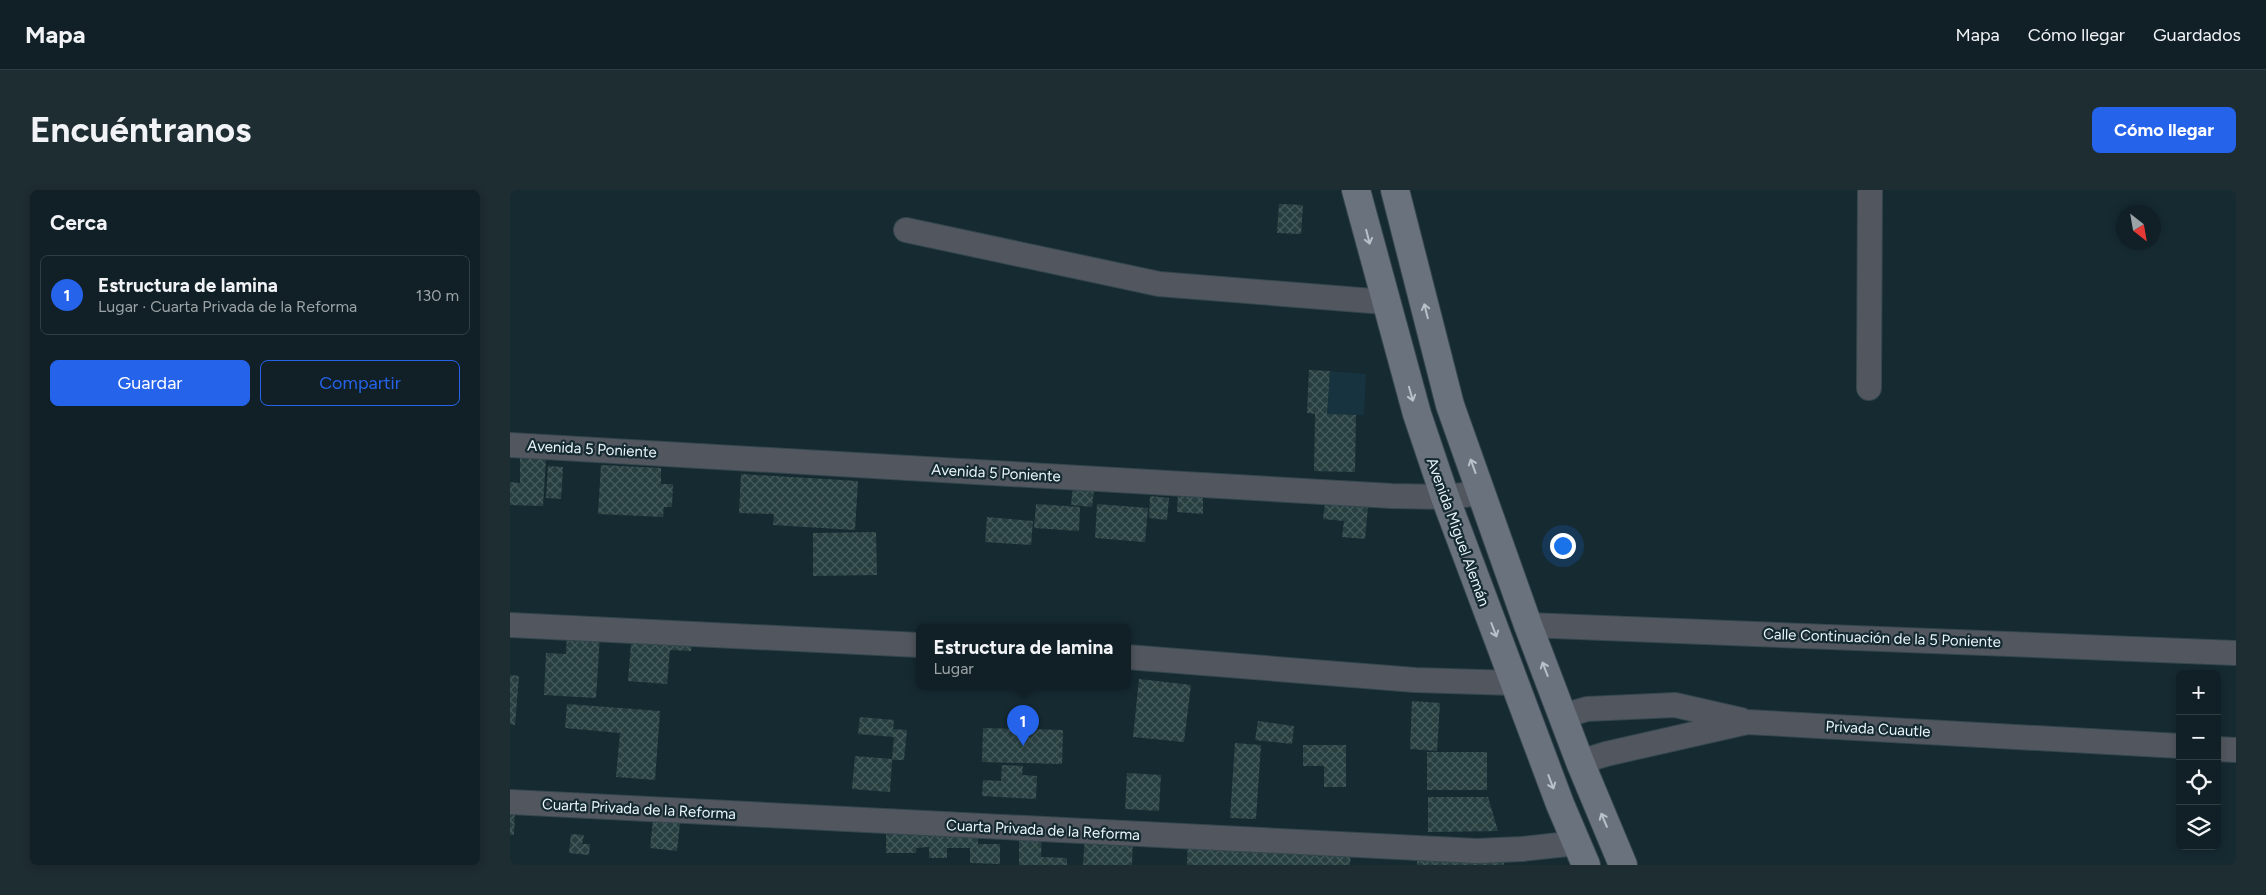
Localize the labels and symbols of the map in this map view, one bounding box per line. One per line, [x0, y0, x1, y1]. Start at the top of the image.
north arrow [2116, 205, 2161, 250]
one-way arrow [1364, 229, 1373, 245]
one-way arrow [1421, 303, 1430, 319]
one-way arrow [1407, 385, 1416, 401]
street label: Avenida 5 Poniente [527, 437, 657, 461]
street label: Avenida Miguel Alemán [1423, 455, 1493, 609]
one-way arrow [1468, 459, 1477, 475]
street label: Avenida 5 Poniente [931, 461, 1061, 485]
your location [1550, 533, 1576, 559]
one-way arrow [1489, 622, 1499, 637]
street label: Calle Continuación de la 5 Poniente [1763, 625, 2001, 651]
one-way arrow [1540, 662, 1549, 677]
pin: 1 [1007, 705, 1039, 746]
street label: Privada Cuautle [1825, 717, 1931, 741]
one-way arrow [1548, 774, 1557, 789]
street label: Cuarta Privada de la Reforma [542, 795, 736, 823]
one-way arrow [1599, 813, 1609, 828]
street label: Cuarta Privada de la Reforma [946, 816, 1140, 844]

